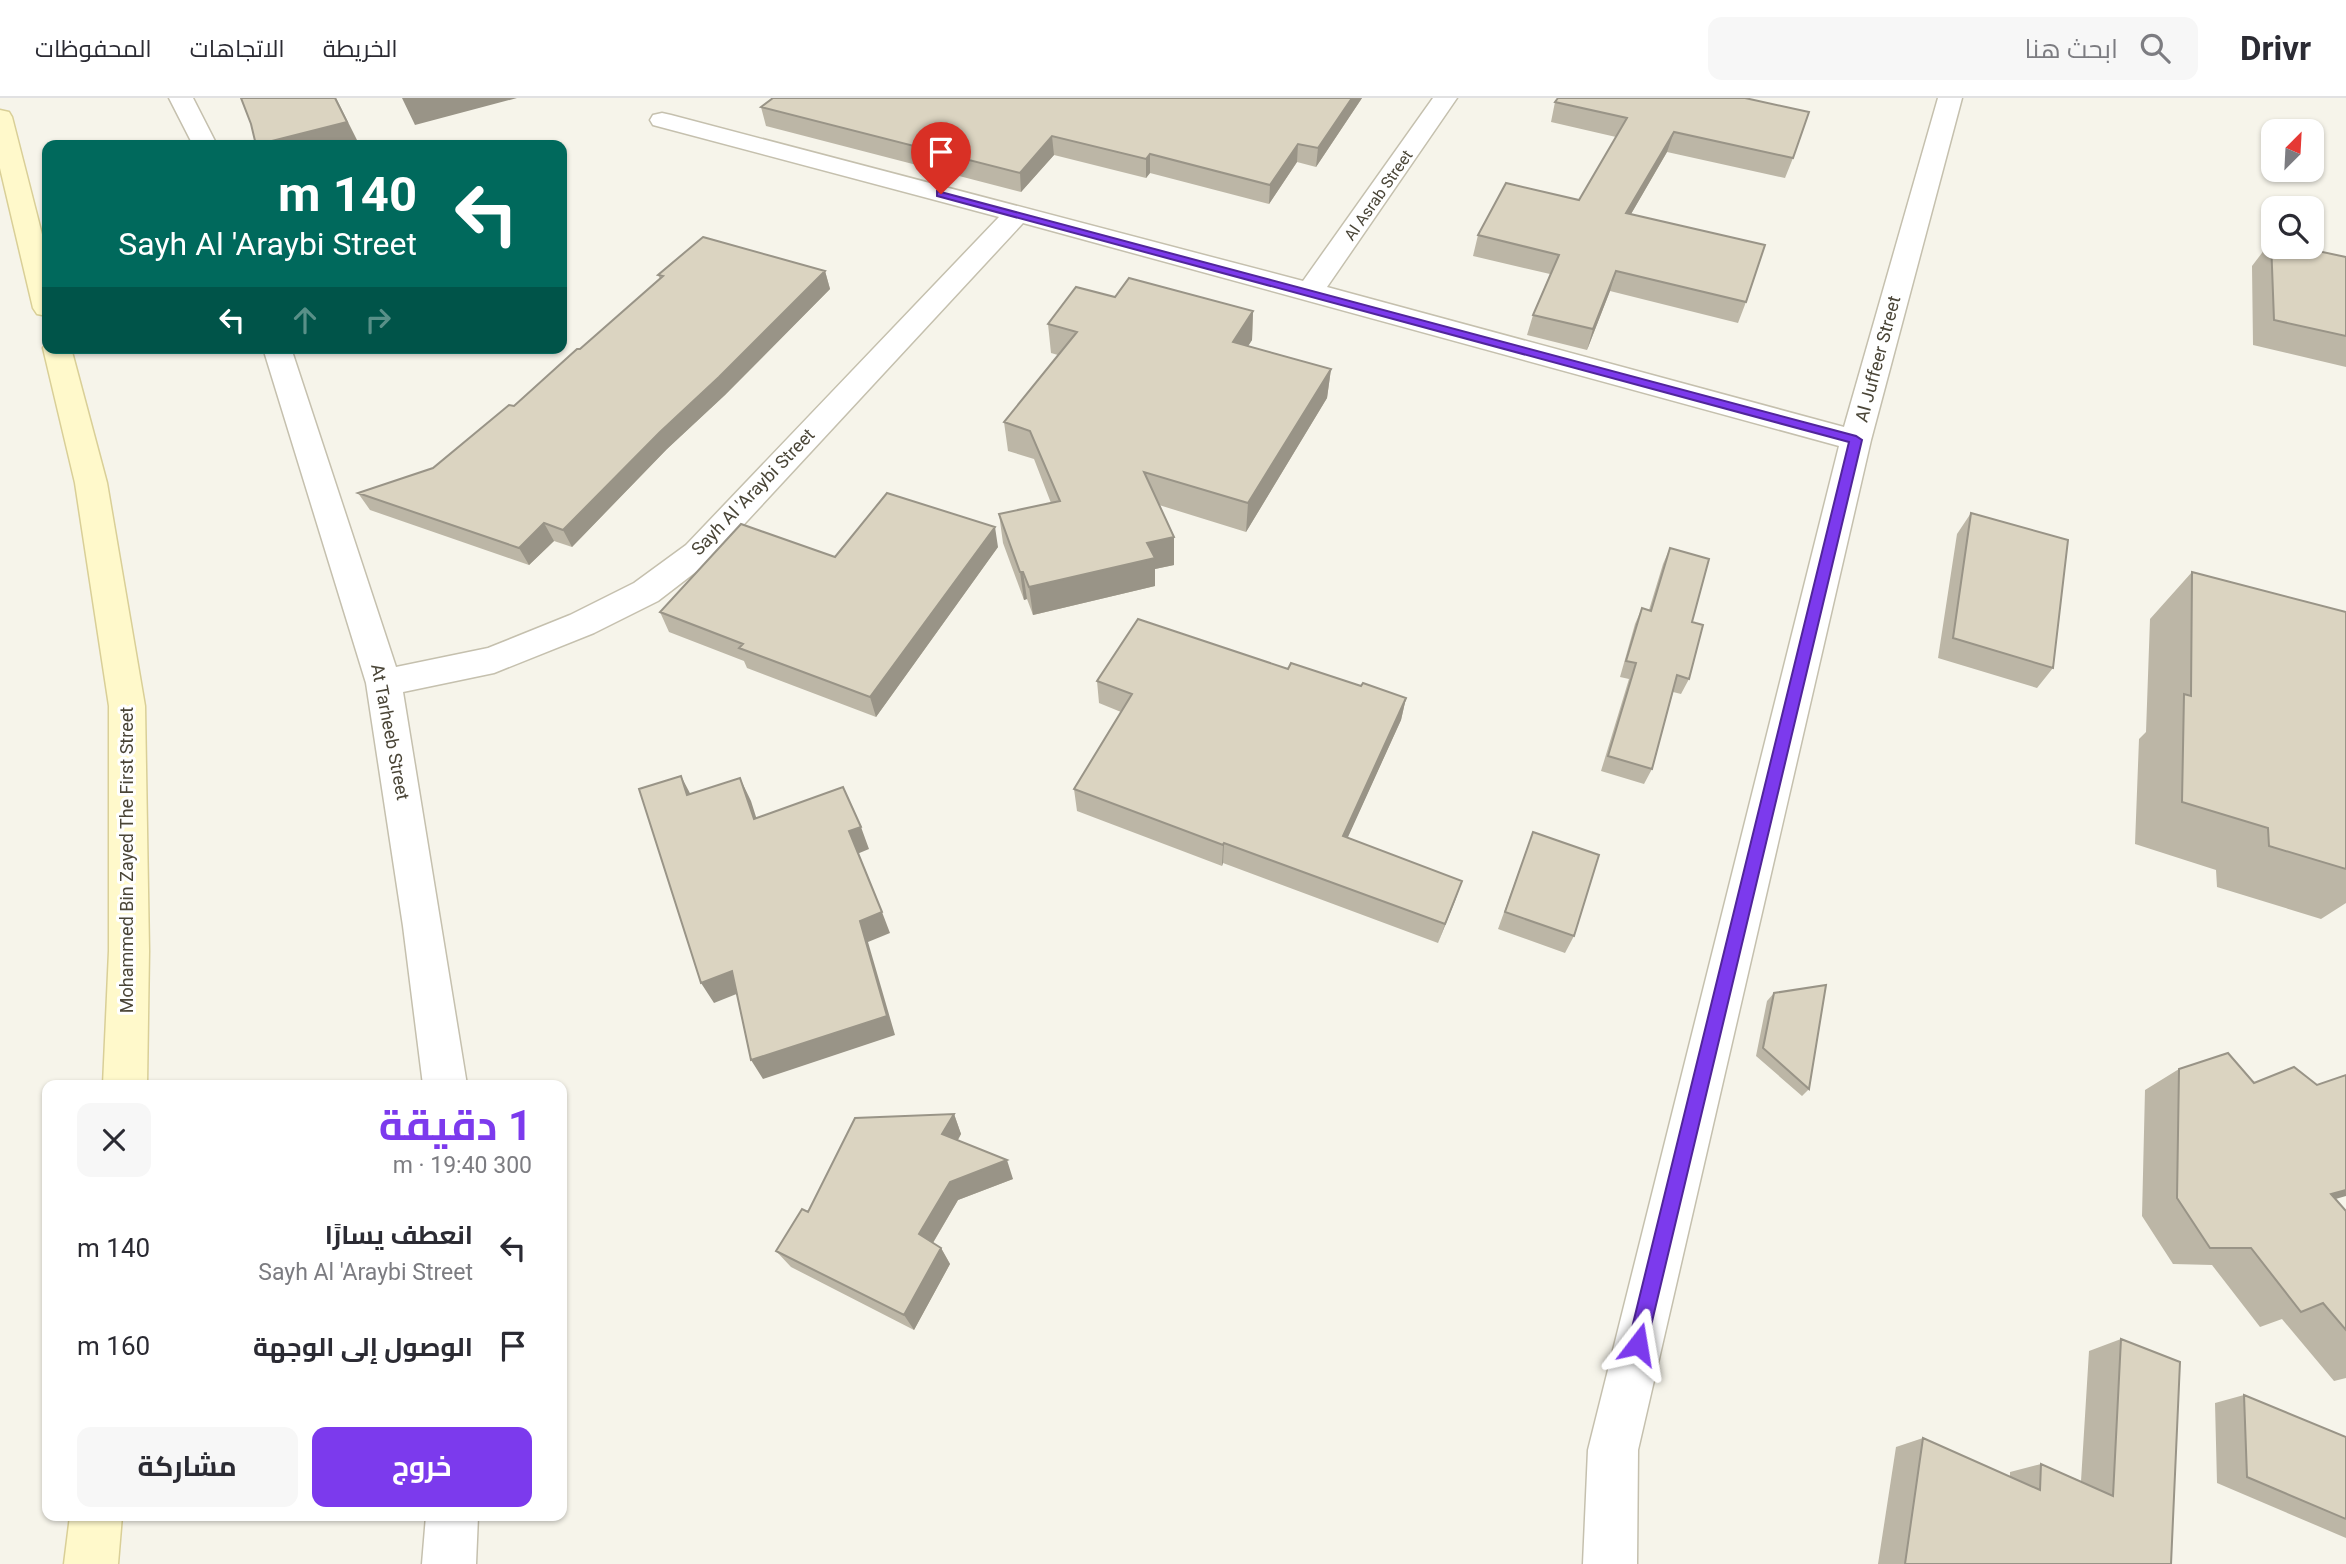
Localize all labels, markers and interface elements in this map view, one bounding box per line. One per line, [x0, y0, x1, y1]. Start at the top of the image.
search box [1708, 17, 2198, 80]
icon: search [2136, 29, 2174, 67]
text: Drivr [2240, 29, 2311, 68]
text: ابحث هنا [2025, 34, 2118, 64]
text: المحفوظات [35, 35, 152, 63]
text: الاتجاهات [190, 35, 285, 63]
text: الخريطة [323, 35, 398, 63]
north arrow [2261, 119, 2324, 182]
map controls [2261, 119, 2324, 259]
pin [911, 122, 971, 194]
icon: arrive [922, 133, 960, 171]
street label: Al Asrab Street [1340, 146, 1417, 244]
text: 140 m [278, 166, 417, 223]
icon: left [441, 168, 532, 259]
button: search [2261, 196, 2324, 259]
text: Sayh Al 'Araybi Street [118, 225, 417, 263]
street label: Al Juffeer Street [1851, 293, 1904, 424]
icon: left [213, 301, 251, 339]
icon: ahead [286, 301, 324, 339]
icon: right [359, 301, 397, 339]
street label: Sayh Al 'Araybi Street [687, 424, 819, 559]
street label: At Tarheeb Street [367, 662, 414, 802]
street label: Mohammed Bin Zayed The First Street [116, 707, 137, 1013]
text: 1 دقيقة [379, 1101, 532, 1150]
button: close [77, 1103, 151, 1177]
text: 300 m · 19:40 [393, 1152, 532, 1179]
text: انعطف يسارًا [325, 1220, 473, 1250]
icon: left [494, 1229, 532, 1267]
text: 140 m [77, 1233, 150, 1263]
text: Sayh Al 'Araybi Street [258, 1259, 473, 1286]
position arrow [1601, 1307, 1675, 1381]
icon: arrive [494, 1327, 532, 1365]
text: 160 m [77, 1331, 150, 1361]
text: الوصول إلى الوجهة [253, 1332, 473, 1362]
button: مشاركة [77, 1427, 298, 1507]
button: خروج [312, 1427, 532, 1507]

